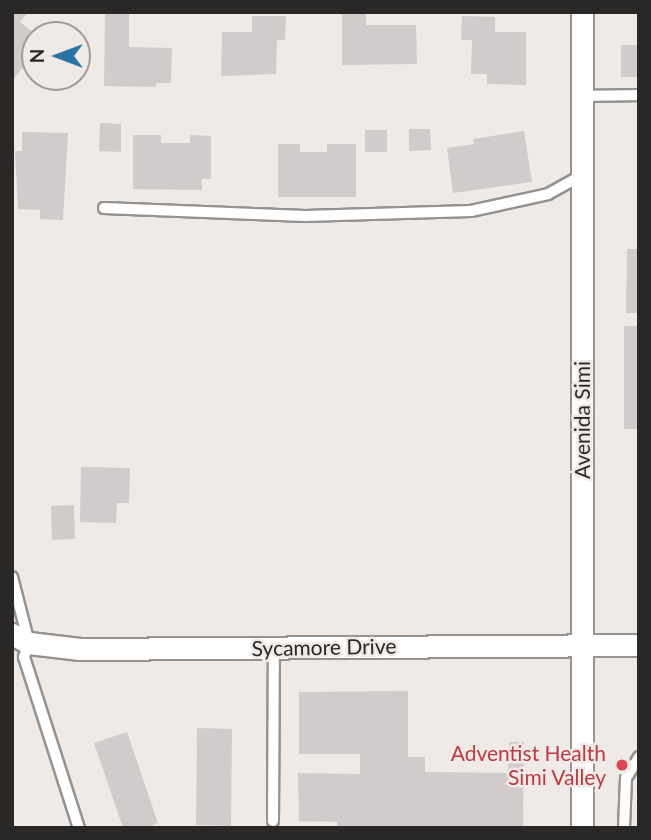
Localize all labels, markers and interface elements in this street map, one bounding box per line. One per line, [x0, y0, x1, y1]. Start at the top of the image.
north arrow [21, 21, 91, 91]
text: N [25, 49, 48, 63]
street label: Avenida Simi [569, 361, 595, 479]
street label: Sycamore Drive [251, 633, 397, 661]
place label: Adventist Health Simi Valley [451, 740, 606, 790]
marker: Adventist Health Simi Valley [612, 755, 632, 775]

